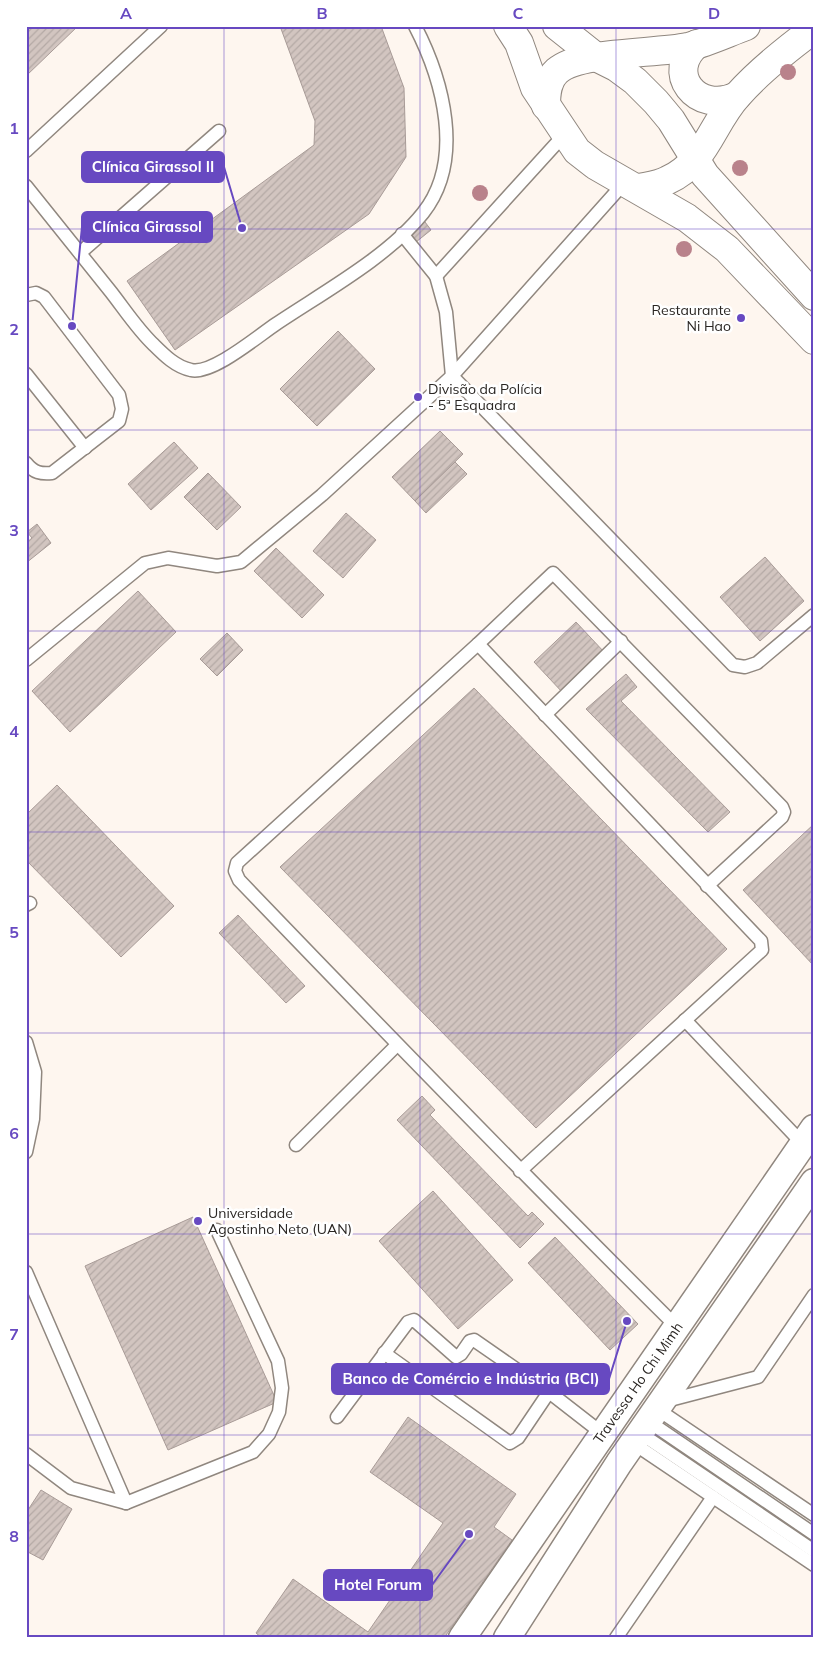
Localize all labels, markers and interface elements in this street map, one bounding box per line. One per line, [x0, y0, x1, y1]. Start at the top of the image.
text: A [120, 3, 132, 23]
text: B [316, 3, 328, 23]
text: C [513, 3, 524, 23]
text: D [708, 3, 720, 23]
text: 1 [9, 118, 19, 138]
callout: Clínica Girassol II [82, 152, 224, 182]
text: Clínica Girassol II [92, 157, 214, 176]
callout: Clínica Girassol [82, 212, 212, 242]
text: Clínica Girassol [92, 217, 202, 236]
place label: Restaurante Ni Hao [652, 301, 731, 335]
marker: Restaurante Ni Hao [735, 312, 747, 324]
text: 2 [9, 319, 19, 339]
place label: Divisão da Polícia - 5ª Esquadra [428, 380, 542, 414]
marker: Divisão da Polícia - 5ª Esquadra [412, 391, 424, 403]
text: 3 [9, 520, 19, 540]
text: 4 [9, 721, 19, 741]
text: 5 [9, 922, 19, 942]
text: 6 [9, 1123, 19, 1143]
place label: Universidade Agostinho Neto (UAN) [208, 1204, 352, 1238]
marker: Universidade Agostinho Neto (UAN) [192, 1215, 204, 1227]
street label: Travessa Ho Chi Mimh [589, 1319, 687, 1447]
text: 7 [9, 1324, 19, 1344]
callout: Banco de Comércio e Indústria (BCI) [332, 1364, 609, 1394]
text: Banco de Comércio e Indústria (BCI) [342, 1369, 600, 1388]
text: 8 [9, 1526, 19, 1546]
callout: Hotel Forum [324, 1570, 432, 1600]
text: Hotel Forum [334, 1575, 422, 1594]

